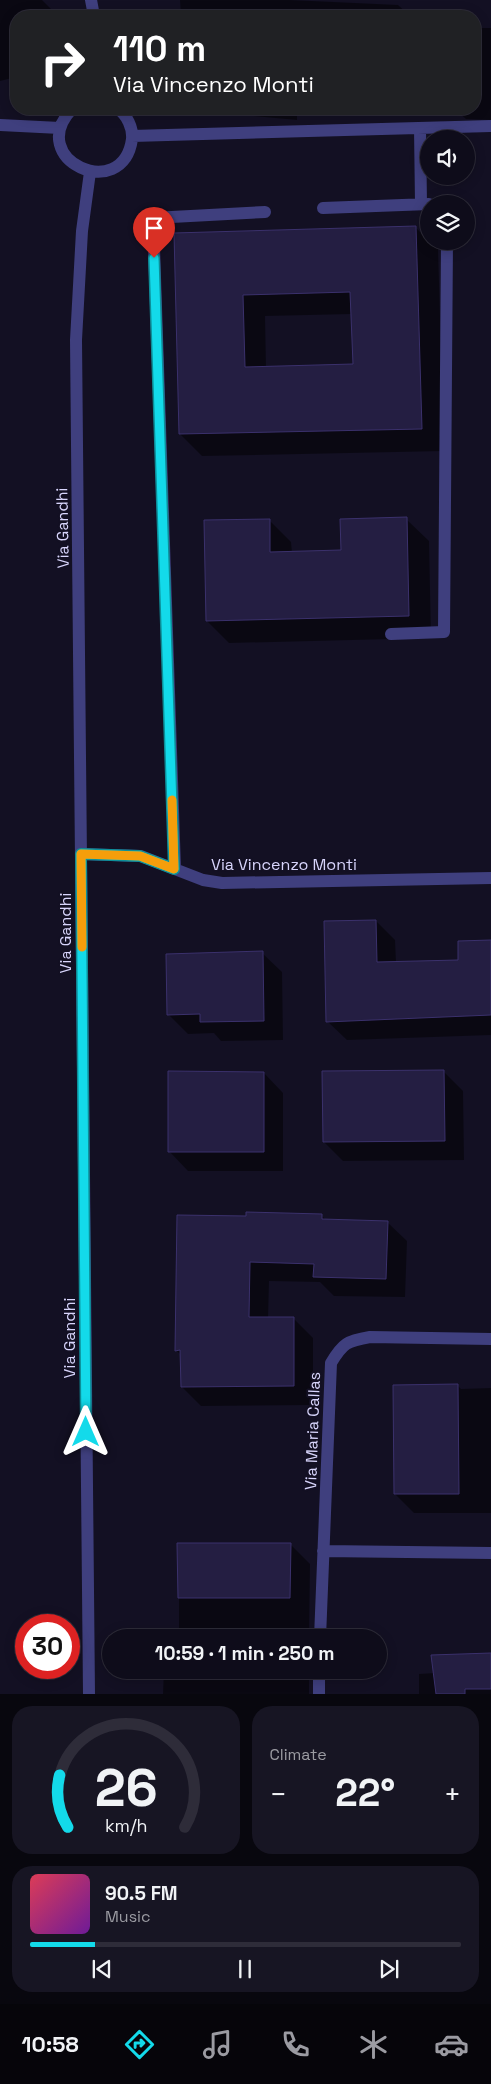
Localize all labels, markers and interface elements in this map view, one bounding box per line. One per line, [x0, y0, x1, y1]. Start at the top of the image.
text: 110 m [113, 27, 206, 71]
icon: right [30, 30, 95, 95]
text: Via Vincenzo Monti [113, 70, 314, 98]
map controls [420, 130, 475, 250]
button: sound [420, 130, 475, 185]
button: layers [420, 195, 475, 250]
pin [133, 207, 175, 258]
icon: arrive [140, 214, 168, 242]
street label: Via Gandhi [51, 487, 74, 569]
street label: Via Vincenzo Monti [211, 854, 357, 875]
street label: Via Gandhi [55, 893, 76, 973]
street label: Via Gandhi [59, 1298, 80, 1378]
street label: Via Maria Callas [300, 1372, 325, 1491]
position arrow [59, 1405, 111, 1457]
speed limit sign: 30 [15, 1614, 80, 1679]
text: 10:59 · 1 min · 250 m [155, 1641, 334, 1666]
text: Climate [270, 1744, 327, 1765]
text: 26 [94, 1755, 157, 1821]
text: 22° [335, 1769, 395, 1817]
text: − [270, 1776, 287, 1812]
text: + [444, 1776, 461, 1812]
text: km/h [104, 1814, 147, 1837]
text: 90.5 FM [105, 1881, 178, 1906]
text: Music [105, 1906, 151, 1927]
icon: previous [88, 1955, 116, 1983]
icon: pause [231, 1955, 259, 1983]
icon: next [375, 1955, 403, 1983]
icon: directions [122, 2027, 157, 2062]
icon: music [200, 2027, 235, 2062]
icon: phone [278, 2027, 313, 2062]
icon: climate [356, 2027, 391, 2062]
icon: car [434, 2027, 469, 2062]
text: 10:58 [22, 2030, 79, 2058]

